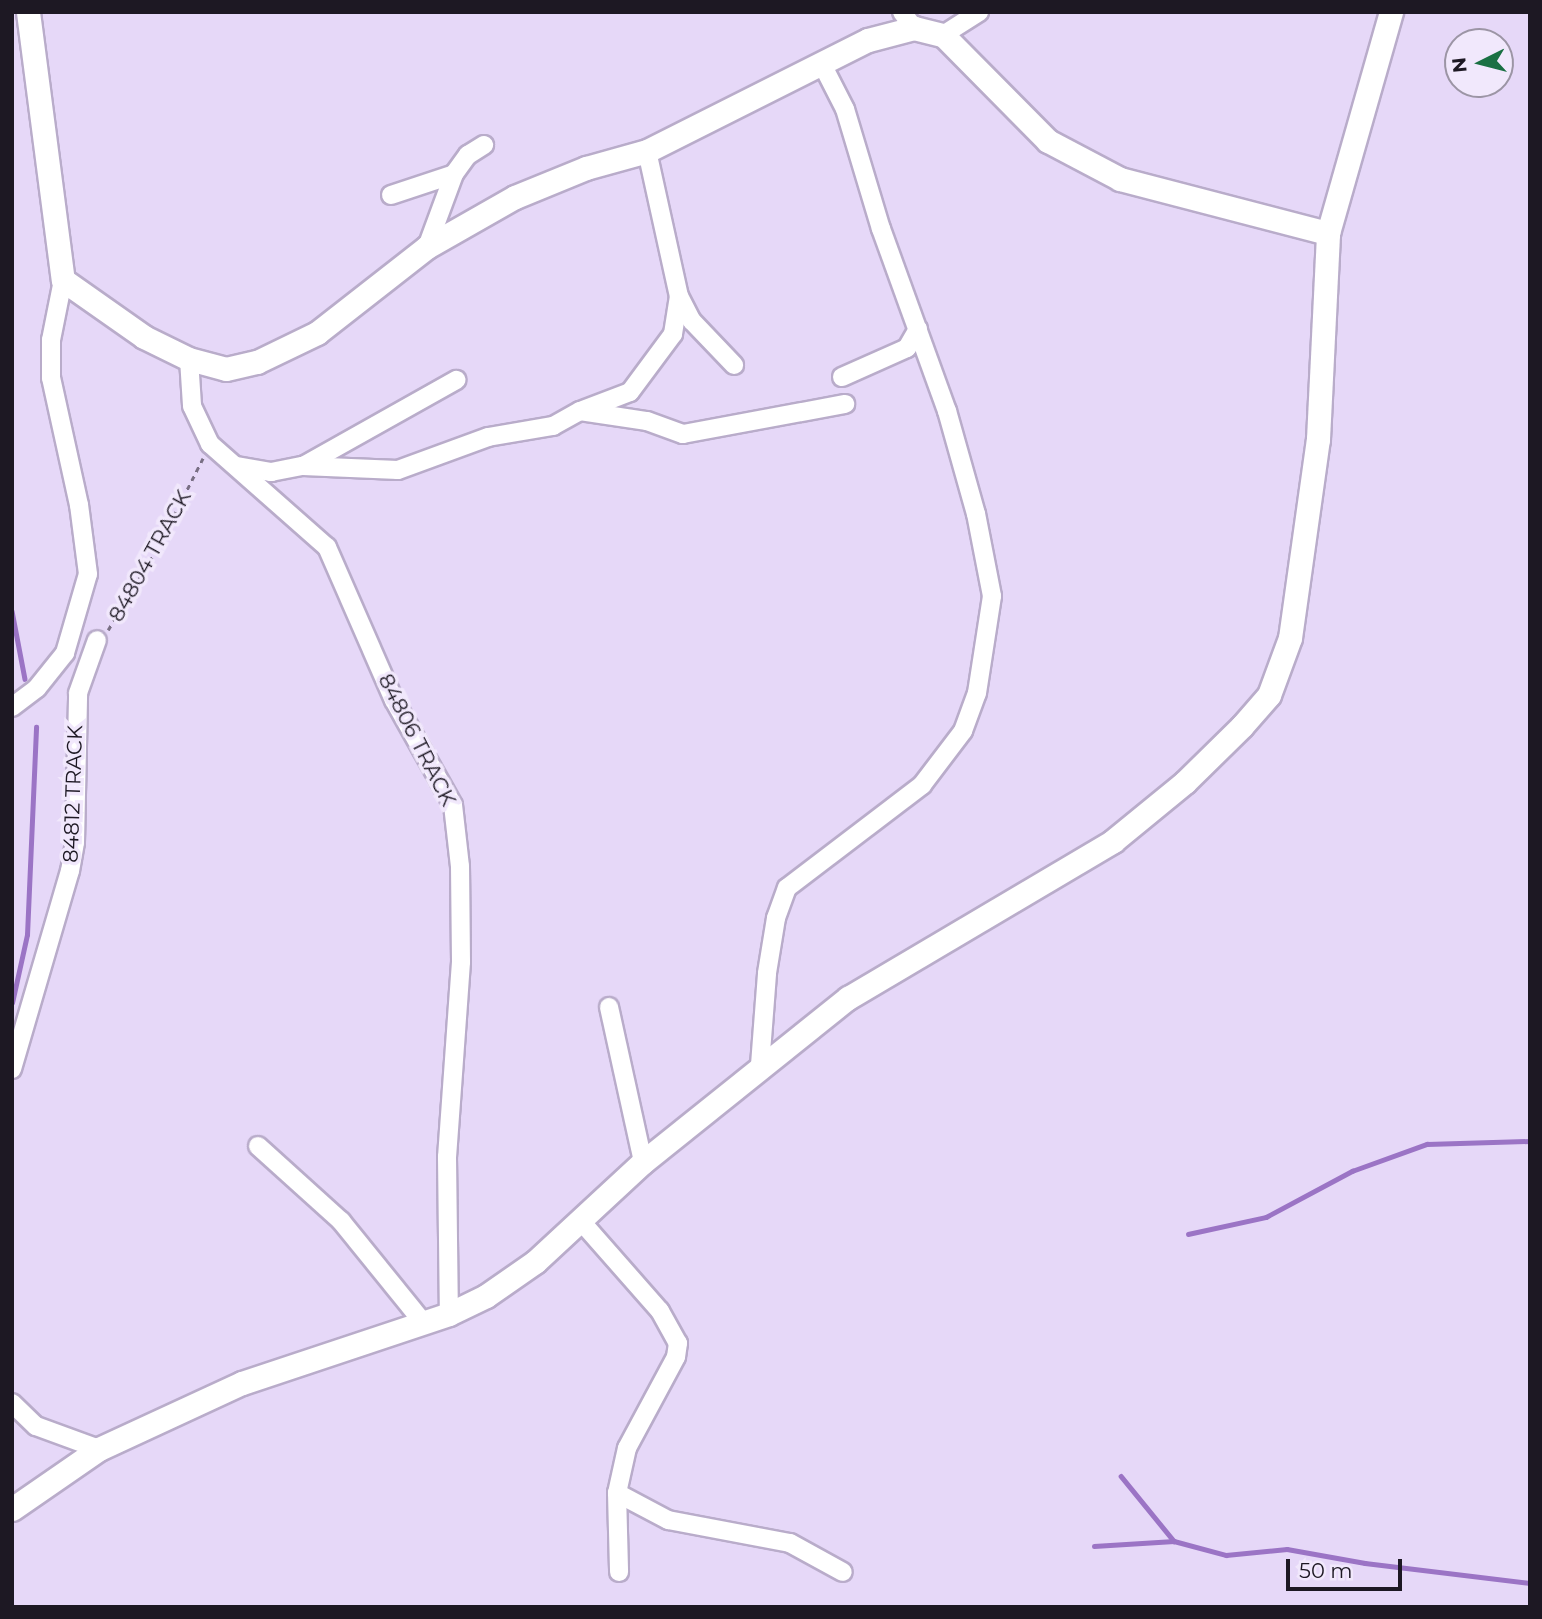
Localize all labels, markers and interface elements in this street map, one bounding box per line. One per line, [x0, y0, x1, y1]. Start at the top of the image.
north arrow [1444, 28, 1514, 98]
text: N [1447, 56, 1472, 74]
street label: 84804 TRACK [104, 486, 196, 626]
street label: 84806 TRACK [373, 670, 461, 810]
street label: 84812 TRACK [58, 725, 88, 863]
scale bar [1290, 1546, 1406, 1590]
text: 50 m [1299, 1558, 1353, 1583]

